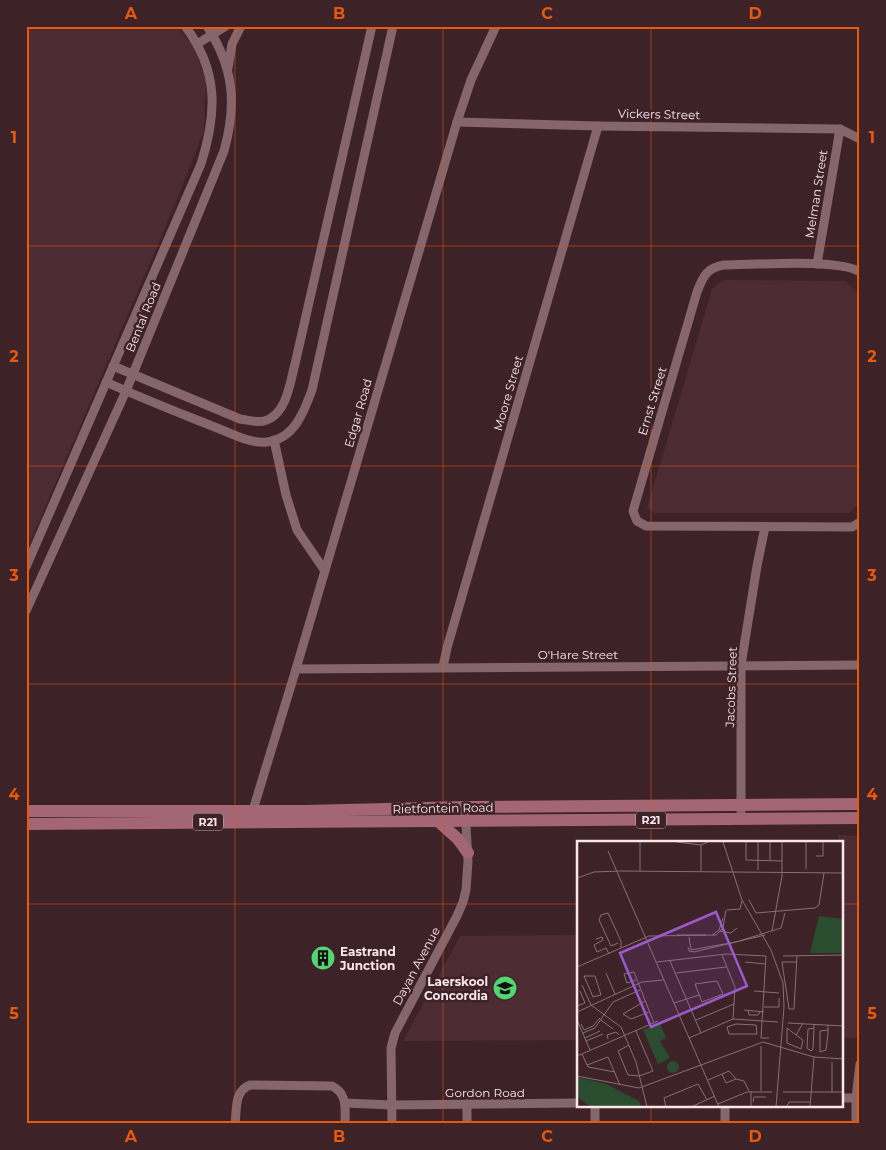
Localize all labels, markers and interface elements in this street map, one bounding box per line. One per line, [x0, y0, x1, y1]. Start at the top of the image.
text: A [124, 4, 138, 23]
text: B [333, 4, 345, 23]
text: C [541, 4, 553, 23]
text: D [748, 4, 762, 23]
street label: Vickers Street [618, 106, 700, 122]
text: 1 [11, 128, 17, 147]
text: 1 [869, 128, 875, 147]
street label: Melman Street [802, 149, 830, 239]
street label: Bental Road [122, 280, 164, 354]
text: 2 [9, 347, 19, 366]
text: 2 [867, 347, 877, 366]
street label: Moore Street [490, 353, 526, 432]
street label: Ernst Street [634, 365, 670, 437]
street label: Edgar Road [341, 377, 375, 449]
text: 3 [8, 566, 19, 585]
text: 3 [866, 566, 877, 585]
street label: Jacobs Street [722, 646, 740, 729]
street label: O'Hare Street [538, 647, 618, 662]
text: 4 [8, 785, 20, 804]
text: 4 [866, 785, 878, 804]
street label: Rietfontein Road [392, 800, 494, 816]
road number: R21 [636, 812, 666, 828]
road number: R21 [193, 814, 223, 830]
inset map [577, 841, 844, 1108]
street label: Dayan Avenue [389, 924, 443, 1008]
place label: Eastrand Junction [339, 944, 396, 973]
building icon: Eastrand Junction [310, 945, 336, 971]
place label: Laerskool Concordia [424, 974, 488, 1003]
school or university icon: Laerskool Concordia [492, 975, 518, 1001]
text: 5 [9, 1004, 19, 1023]
text: 5 [867, 1004, 877, 1023]
street label: Gordon Road [445, 1085, 525, 1100]
text: A [124, 1127, 138, 1146]
text: B [333, 1127, 345, 1146]
text: C [541, 1127, 553, 1146]
text: D [748, 1127, 762, 1146]

